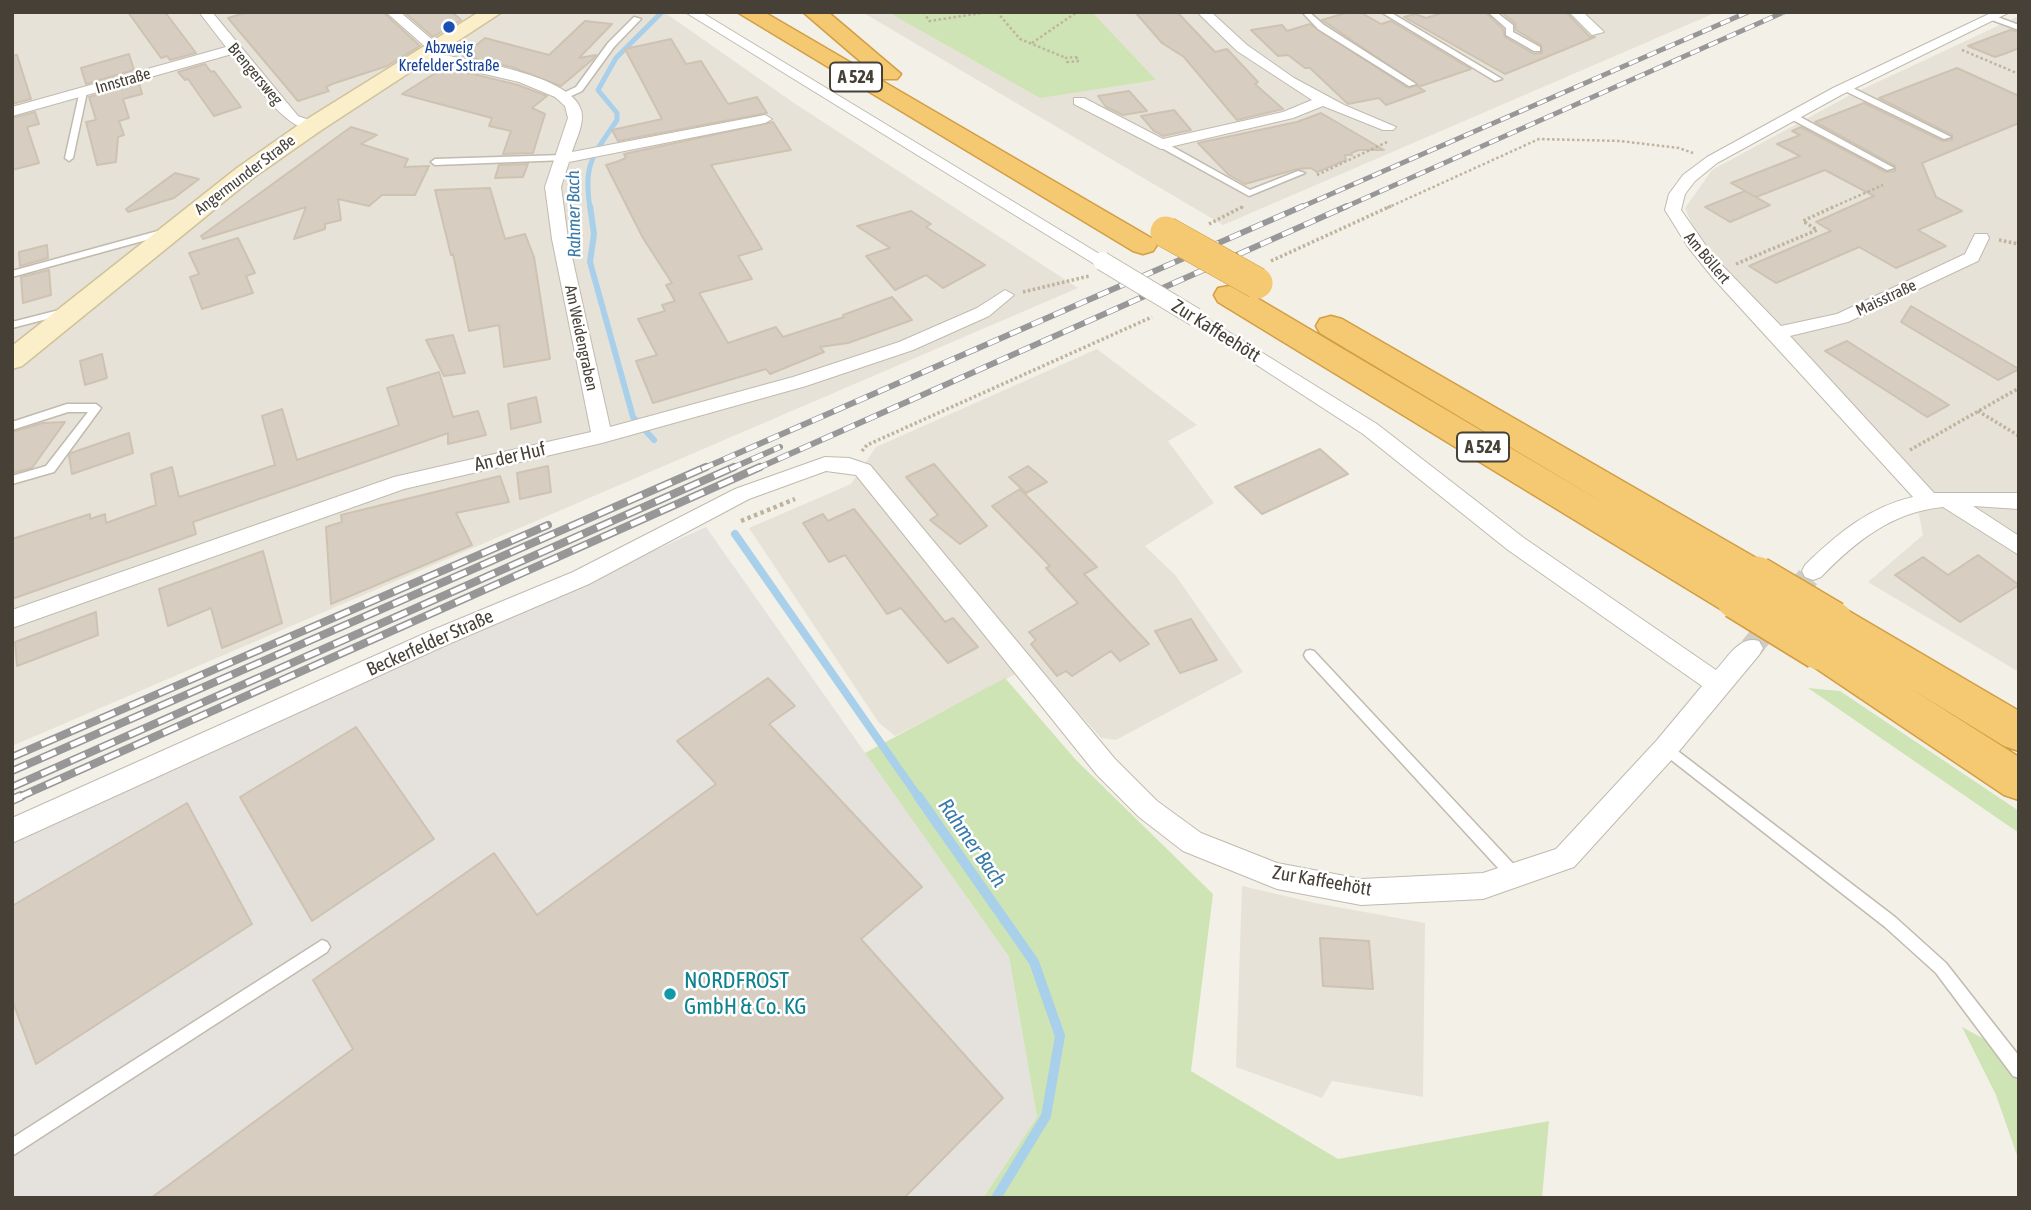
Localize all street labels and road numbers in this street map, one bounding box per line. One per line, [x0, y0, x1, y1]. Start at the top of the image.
street label: Brengersweg [224, 39, 286, 109]
road number: A 524 [830, 62, 882, 92]
street label: Innstraße [93, 64, 153, 98]
street label: Angermunder Straße [191, 131, 299, 219]
street label: Am Böllert [1680, 228, 1734, 288]
street label: Maisstraße [1853, 276, 1919, 320]
street label: Am Weidengraben [560, 283, 602, 393]
street label: Zur Kaffeehött [1167, 295, 1265, 367]
road number: A 524 [1457, 432, 1509, 462]
street label: An der Huf [472, 438, 548, 476]
street label: Beckerfelder Straße [363, 605, 497, 681]
street label: Zur Kaffeehött [1271, 861, 1373, 901]

